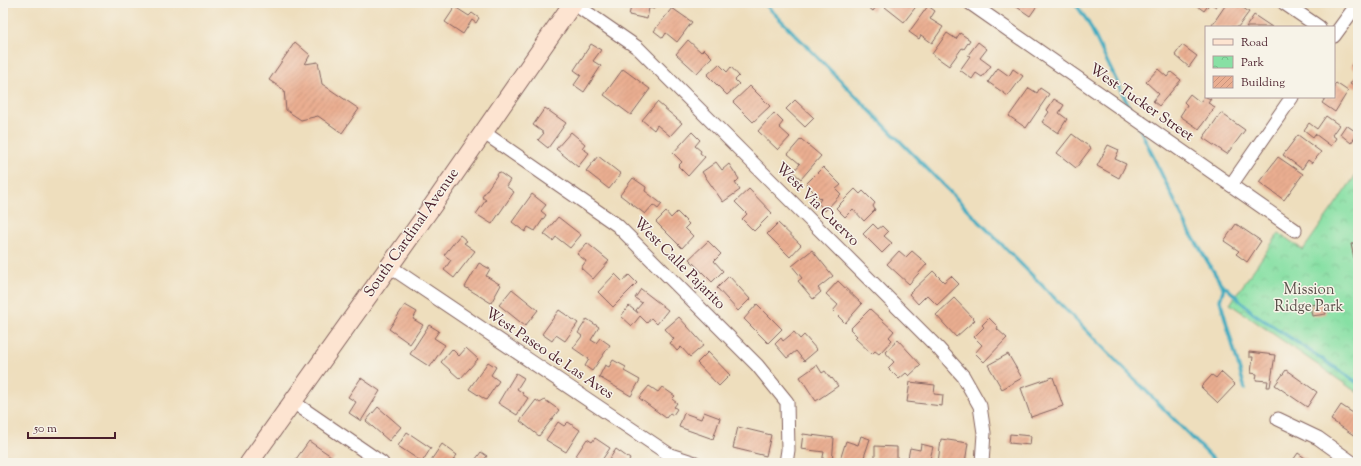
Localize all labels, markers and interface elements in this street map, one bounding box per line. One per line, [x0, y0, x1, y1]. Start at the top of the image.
legend [1205, 26, 1335, 98]
text: Road [1241, 34, 1268, 52]
text: Park [1241, 54, 1264, 72]
street label: West Tucker Street [1084, 59, 1198, 147]
text: Building [1241, 74, 1285, 92]
street label: West Via Cuervo [770, 158, 864, 252]
street label: South Cardinal Avenue [359, 164, 465, 302]
street label: West Calle Pajarito [628, 213, 730, 315]
park label: Mission Ridge Park [1274, 280, 1344, 318]
street label: West Paseo de Las Aves [480, 303, 618, 405]
scale bar [28, 414, 115, 440]
text: 50 m [33, 420, 57, 438]

